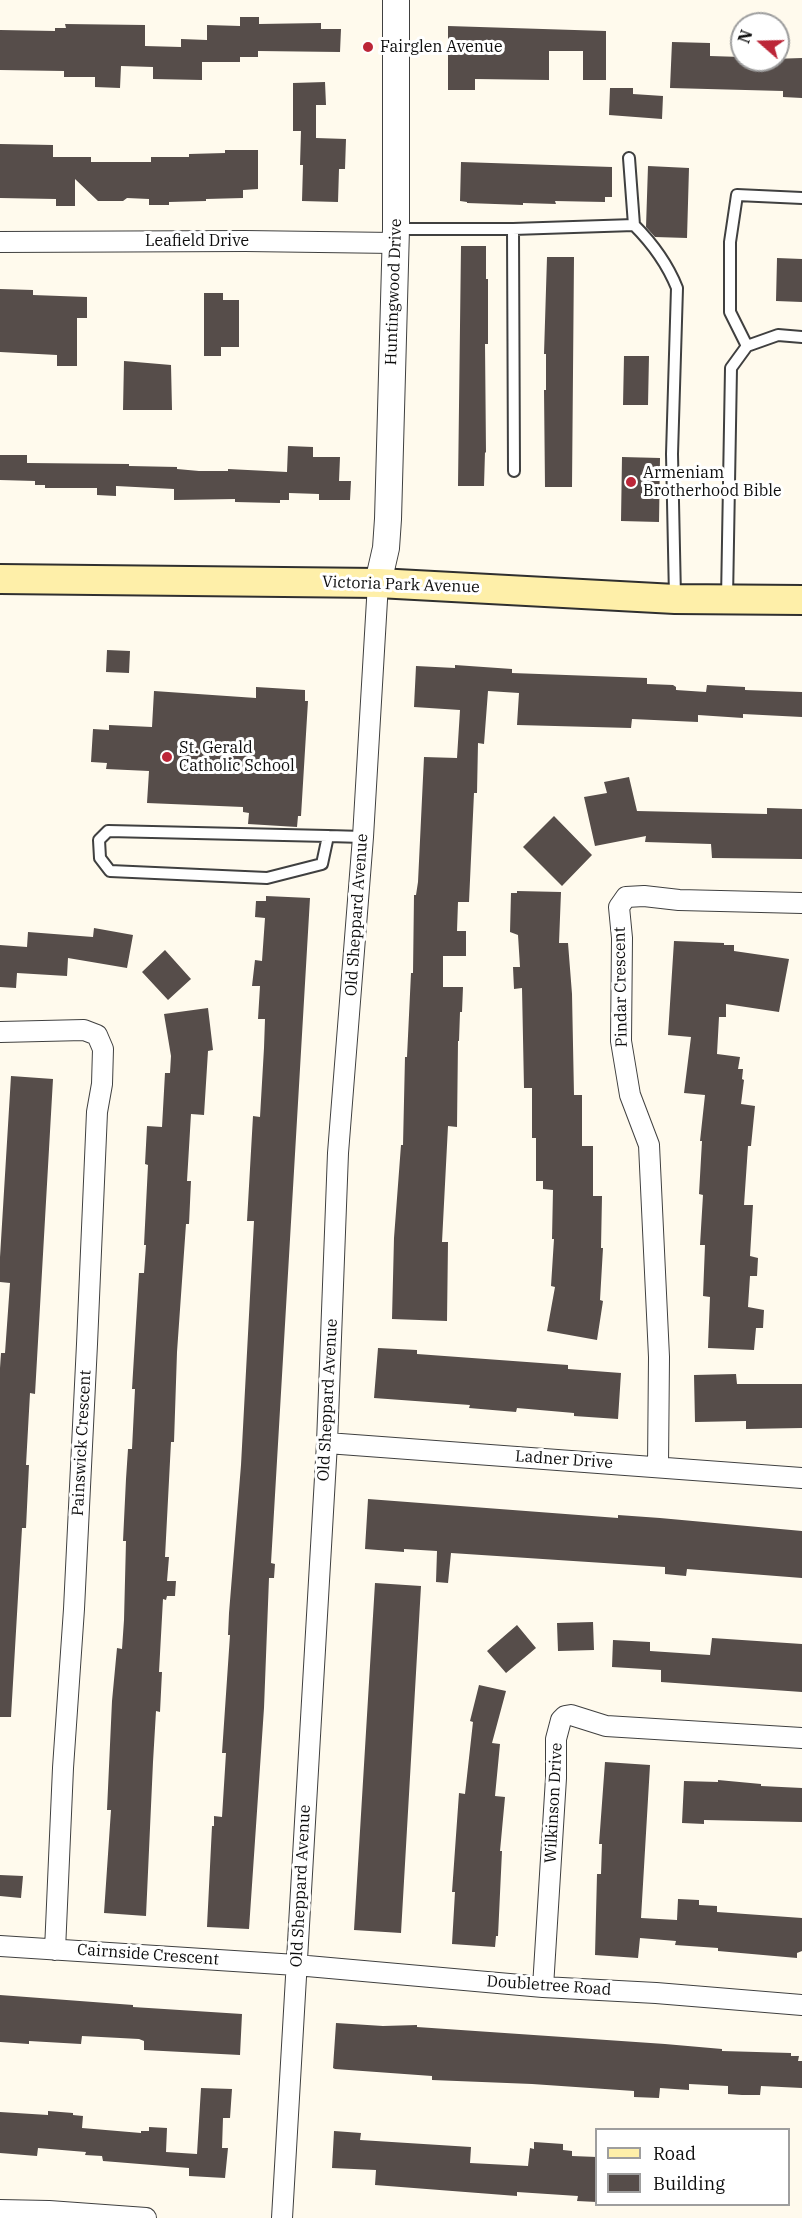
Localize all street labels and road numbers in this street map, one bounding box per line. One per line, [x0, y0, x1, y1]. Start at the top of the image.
street label: Huntingwood Drive [382, 218, 406, 366]
street label: Leafield Drive [145, 231, 249, 251]
street label: Victoria Park Avenue [322, 573, 480, 597]
street label: Old Sheppard Avenue [342, 833, 372, 997]
street label: Pindar Crescent [610, 926, 632, 1048]
street label: Old Sheppard Avenue [314, 1318, 342, 1482]
street label: Painswick Crescent [69, 1369, 95, 1517]
street label: Ladner Drive [514, 1447, 614, 1473]
street label: Wilkinson Drive [541, 1742, 567, 1864]
street label: Old Sheppard Avenue [287, 1804, 315, 1968]
street label: Cairnside Crescent [76, 1940, 220, 1970]
street label: Doubletree Road [486, 1972, 612, 2000]

